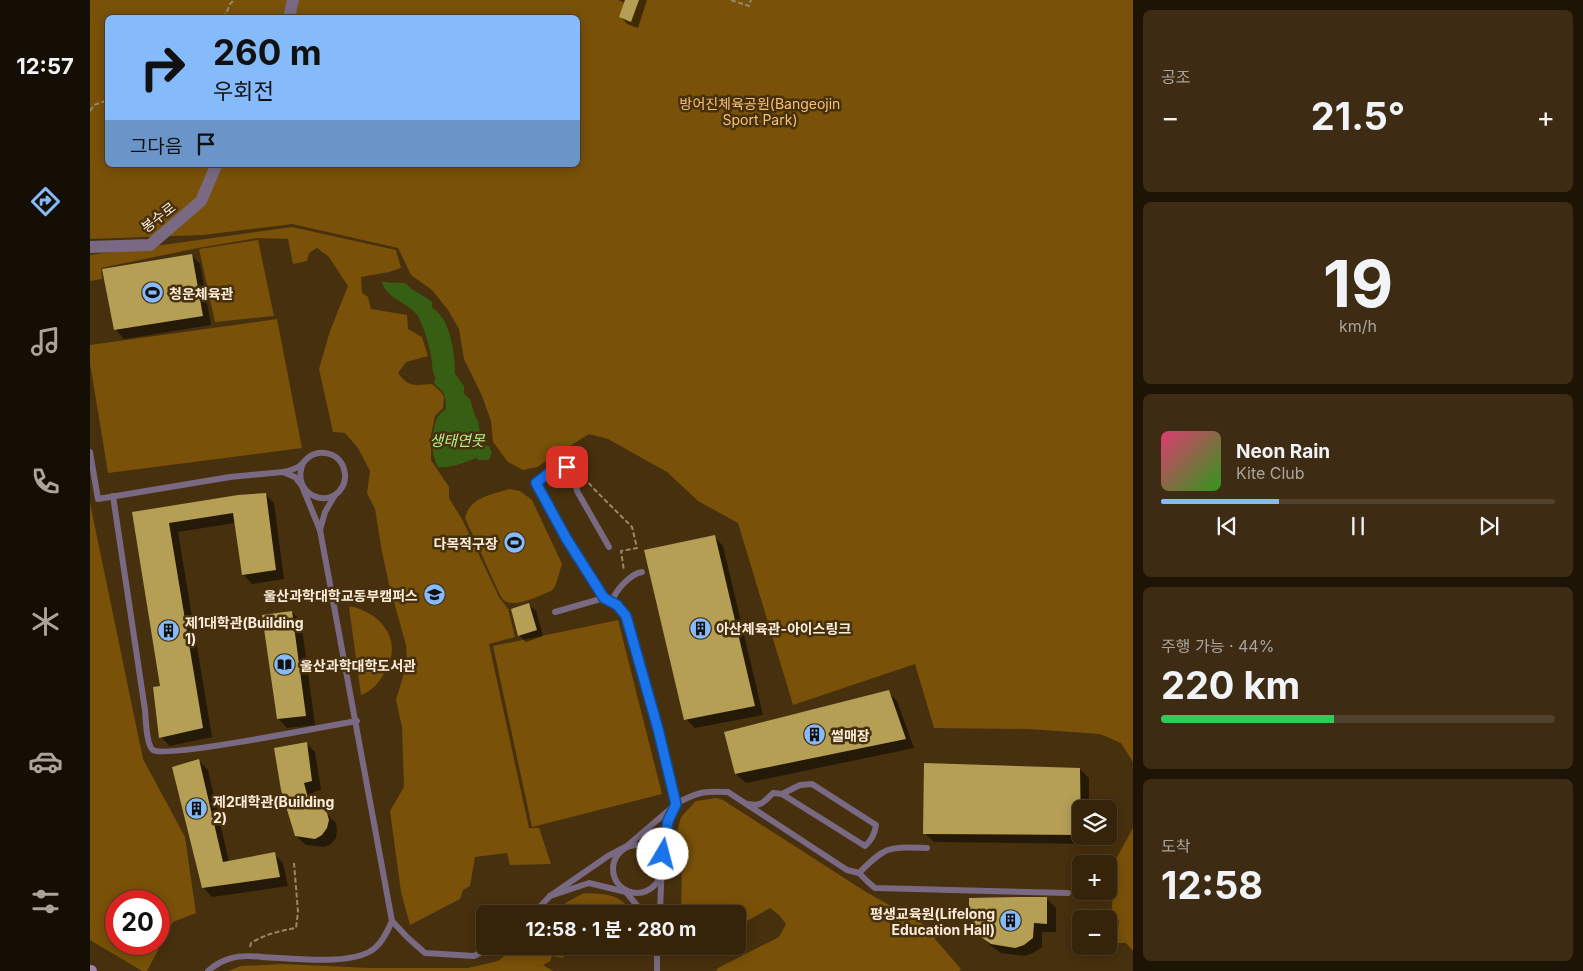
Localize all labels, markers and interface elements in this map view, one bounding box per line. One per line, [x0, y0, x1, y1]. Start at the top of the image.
text: 260 m [213, 31, 322, 73]
icon: right [130, 35, 195, 100]
text: 12:57 [16, 53, 74, 79]
text: 공조 [1161, 67, 1190, 87]
text: 우회전 [213, 78, 274, 104]
text: 21.5° [1311, 93, 1405, 139]
park label: 방어진체육공원(Bangeojin Sport Park) [680, 95, 840, 128]
text: − [1161, 100, 1180, 134]
text: + [1536, 100, 1555, 134]
icon: arrive [192, 130, 220, 158]
text: 그다음 [130, 135, 182, 158]
icon: directions [28, 184, 63, 219]
street label: 봉수로 [138, 198, 179, 236]
text: 19 [1323, 244, 1393, 323]
sports icon: 청운체육관 [141, 281, 165, 305]
place label: 청운체육관 [169, 285, 234, 302]
text: km/h [1339, 316, 1377, 336]
icon: music [28, 324, 63, 359]
water label: 생태연못 [429, 431, 486, 450]
text: Neon Rain [1236, 440, 1330, 463]
pin [546, 446, 588, 488]
icon: arrive [553, 453, 581, 481]
text: Kite Club [1236, 463, 1305, 483]
icon: phone [28, 464, 63, 499]
icon: previous [1213, 512, 1241, 540]
icon: pause [1344, 512, 1372, 540]
icon: next [1475, 512, 1503, 540]
sports icon: 다목적구장 [502, 531, 526, 555]
place label: 다목적구장 [434, 535, 498, 552]
school or university icon: 울산과학대학교동부캠퍼스 [422, 583, 446, 607]
place label: 울산과학대학교동부캠퍼스 [263, 587, 418, 604]
icon: climate [28, 604, 63, 639]
place label: 제1대학관(Building 1) [185, 614, 304, 647]
building icon: 아산체육관-아이스링크 [688, 616, 712, 640]
building icon: 제1대학관(Building 1) [157, 618, 181, 642]
place label: 아산체육관-아이스링크 [716, 620, 851, 637]
text: 주행 가능 · 44% [1161, 636, 1274, 656]
library icon: 울산과학대학도서관 [272, 653, 296, 677]
place label: 울산과학대학도서관 [300, 657, 416, 674]
text: 220 km [1161, 662, 1300, 708]
building icon: 썰매장 [803, 723, 827, 747]
place label: 썰매장 [831, 727, 870, 744]
icon: car [28, 744, 63, 779]
place label: 제2대학관(Building 2) [213, 793, 334, 826]
building icon: 제2대학관(Building 2) [185, 797, 209, 821]
map controls [1072, 800, 1117, 955]
button: layers [1072, 800, 1117, 845]
position arrow [636, 827, 688, 879]
text: 도착 [1161, 836, 1190, 856]
button: + [1072, 855, 1117, 900]
text: 12:58 [1161, 862, 1263, 908]
icon: filters [28, 884, 63, 919]
speed limit sign: 20 [105, 890, 170, 955]
place label: 평생교육원(Lifelong Education Hall) [870, 905, 995, 938]
building icon: 평생교육원(Lifelong Education Hall) [999, 909, 1023, 933]
button: − [1072, 910, 1117, 955]
text: 12:58 · 1 분 · 280 m [526, 918, 696, 941]

